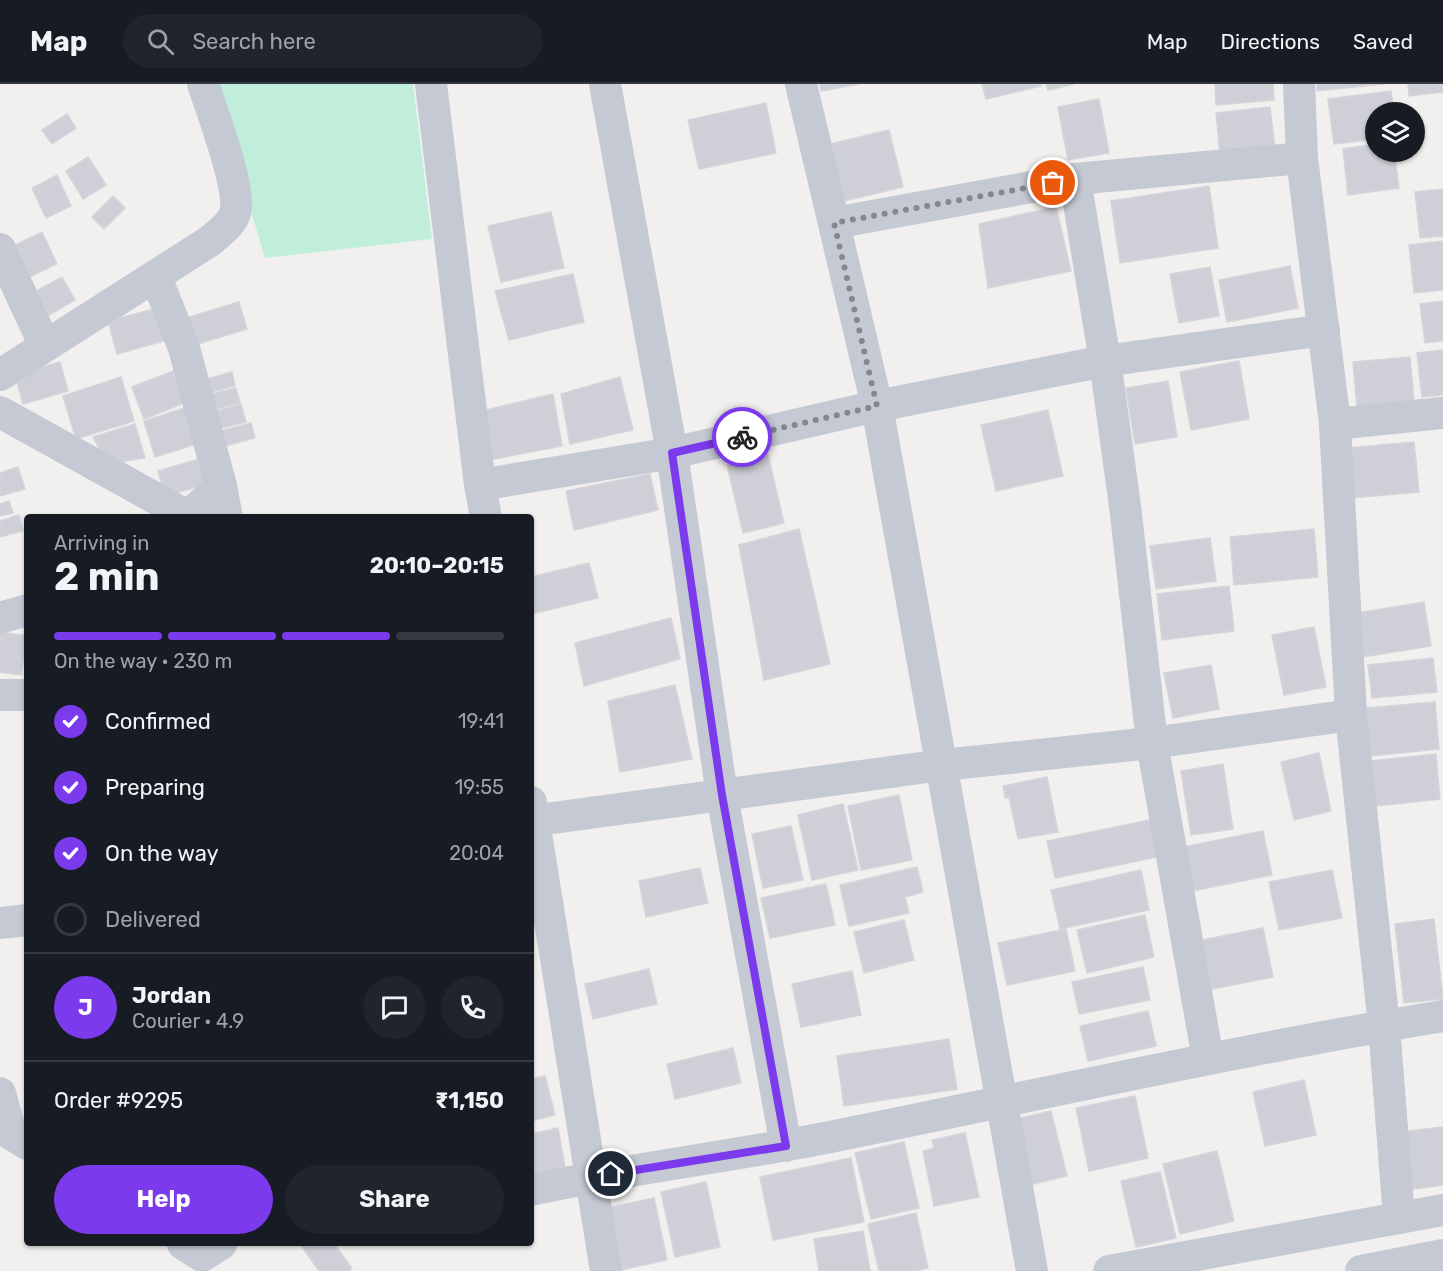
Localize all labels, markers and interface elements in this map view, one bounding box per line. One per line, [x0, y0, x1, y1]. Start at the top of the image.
search box [123, 14, 543, 68]
text: Map [30, 25, 87, 58]
icon: search [144, 25, 177, 58]
text: Search here [192, 28, 316, 55]
text: Map [1147, 29, 1188, 54]
text: Directions [1221, 29, 1320, 54]
text: Saved [1353, 29, 1413, 54]
map controls [1365, 102, 1425, 162]
button: layers [1365, 102, 1425, 162]
pin [1027, 157, 1078, 208]
icon: bag [1036, 166, 1069, 199]
courier [712, 407, 772, 467]
icon: bike [726, 421, 759, 454]
text: Arriving in [54, 531, 149, 555]
text: 20:10–20:15 [370, 552, 504, 579]
text: 2 min [54, 554, 160, 600]
text: On the way · 230 m [54, 649, 232, 673]
icon: check [54, 705, 87, 738]
text: Confirmed [105, 708, 211, 735]
text: 19:41 [458, 709, 504, 733]
icon: check [54, 771, 87, 804]
text: Preparing [105, 774, 205, 801]
text: 19:55 [455, 775, 504, 799]
icon: check [54, 837, 87, 870]
text: On the way [105, 840, 219, 867]
text: 20:04 [449, 841, 504, 865]
text: Delivered [105, 906, 201, 933]
button: chat [363, 976, 426, 1039]
button: phone [441, 976, 504, 1039]
text: Jordan [132, 982, 211, 1009]
text: J [78, 994, 93, 1021]
text: Courier · 4.9 [132, 1009, 244, 1033]
text: Order #9295 [54, 1087, 183, 1114]
text: ₹1,150 [435, 1087, 504, 1114]
pin [585, 1148, 636, 1199]
icon: home [594, 1157, 627, 1190]
button: Help [54, 1165, 273, 1234]
button: Share [285, 1165, 504, 1234]

